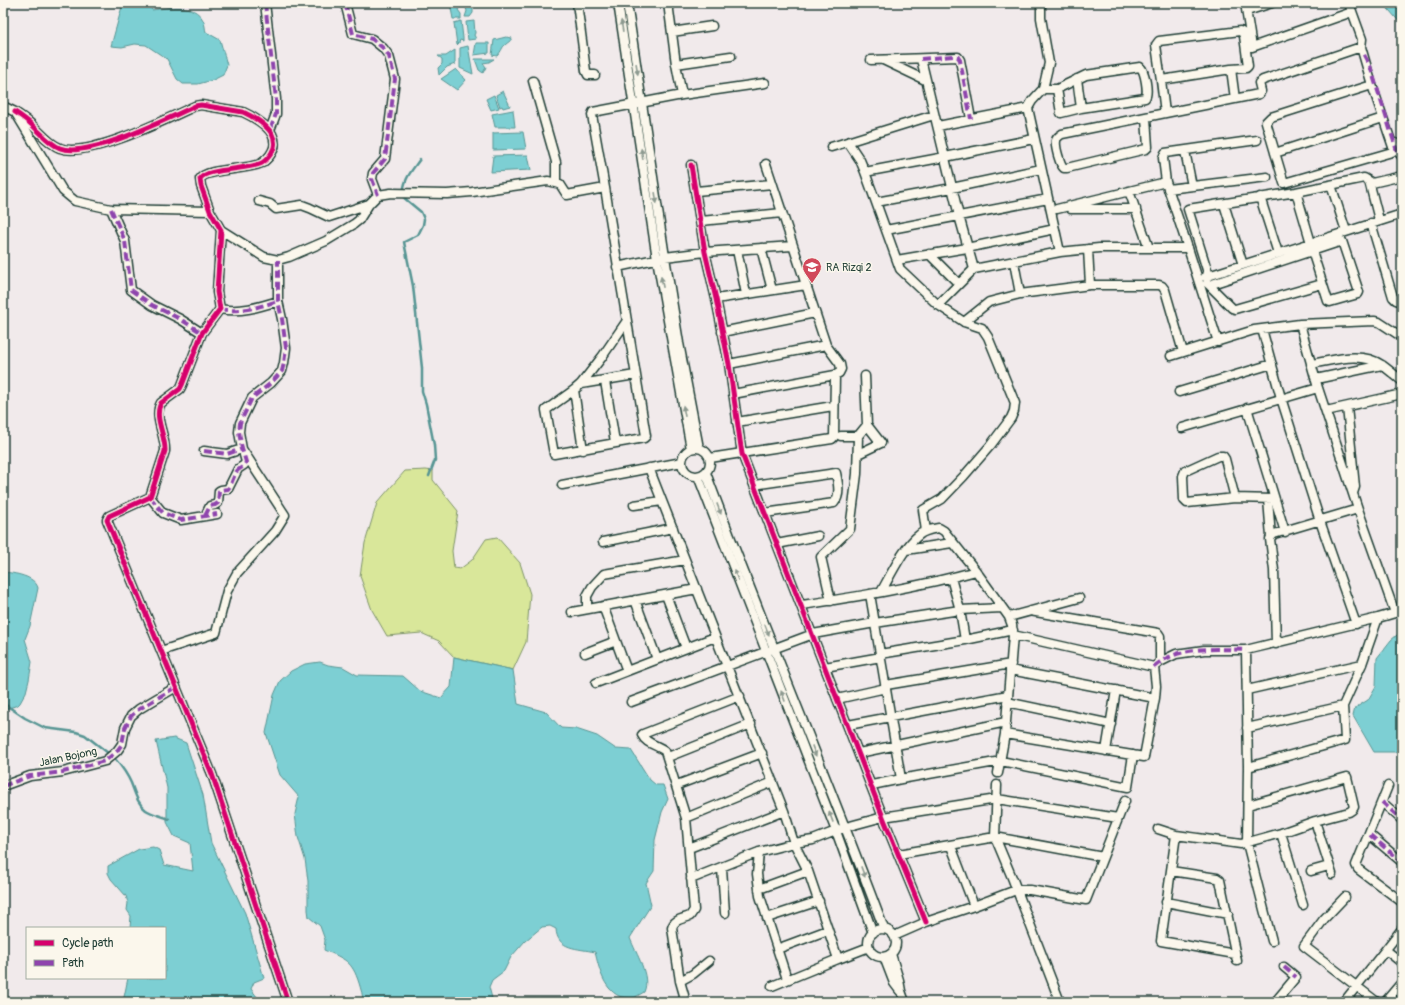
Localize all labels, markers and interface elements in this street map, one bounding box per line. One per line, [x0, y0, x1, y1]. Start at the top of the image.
one-way arrow [619, 19, 625, 32]
one-way arrow [634, 63, 640, 75]
one-way arrow [639, 148, 645, 160]
one-way arrow [653, 192, 659, 204]
school or university icon: RA Rizqi 2 [801, 256, 823, 284]
place label: RA Rizqi 2 [826, 261, 872, 274]
one-way arrow [658, 276, 664, 289]
one-way arrow [680, 404, 686, 417]
one-way arrow [717, 504, 723, 516]
one-way arrow [733, 568, 739, 580]
one-way arrow [764, 625, 770, 637]
one-way arrow [780, 690, 786, 702]
street label: Jalan Bojong [38, 744, 98, 769]
one-way arrow [812, 746, 818, 758]
one-way arrow [827, 811, 833, 823]
one-way arrow [860, 866, 866, 878]
legend [26, 927, 166, 979]
text: Cycle path [62, 936, 114, 951]
text: Path [62, 956, 84, 971]

